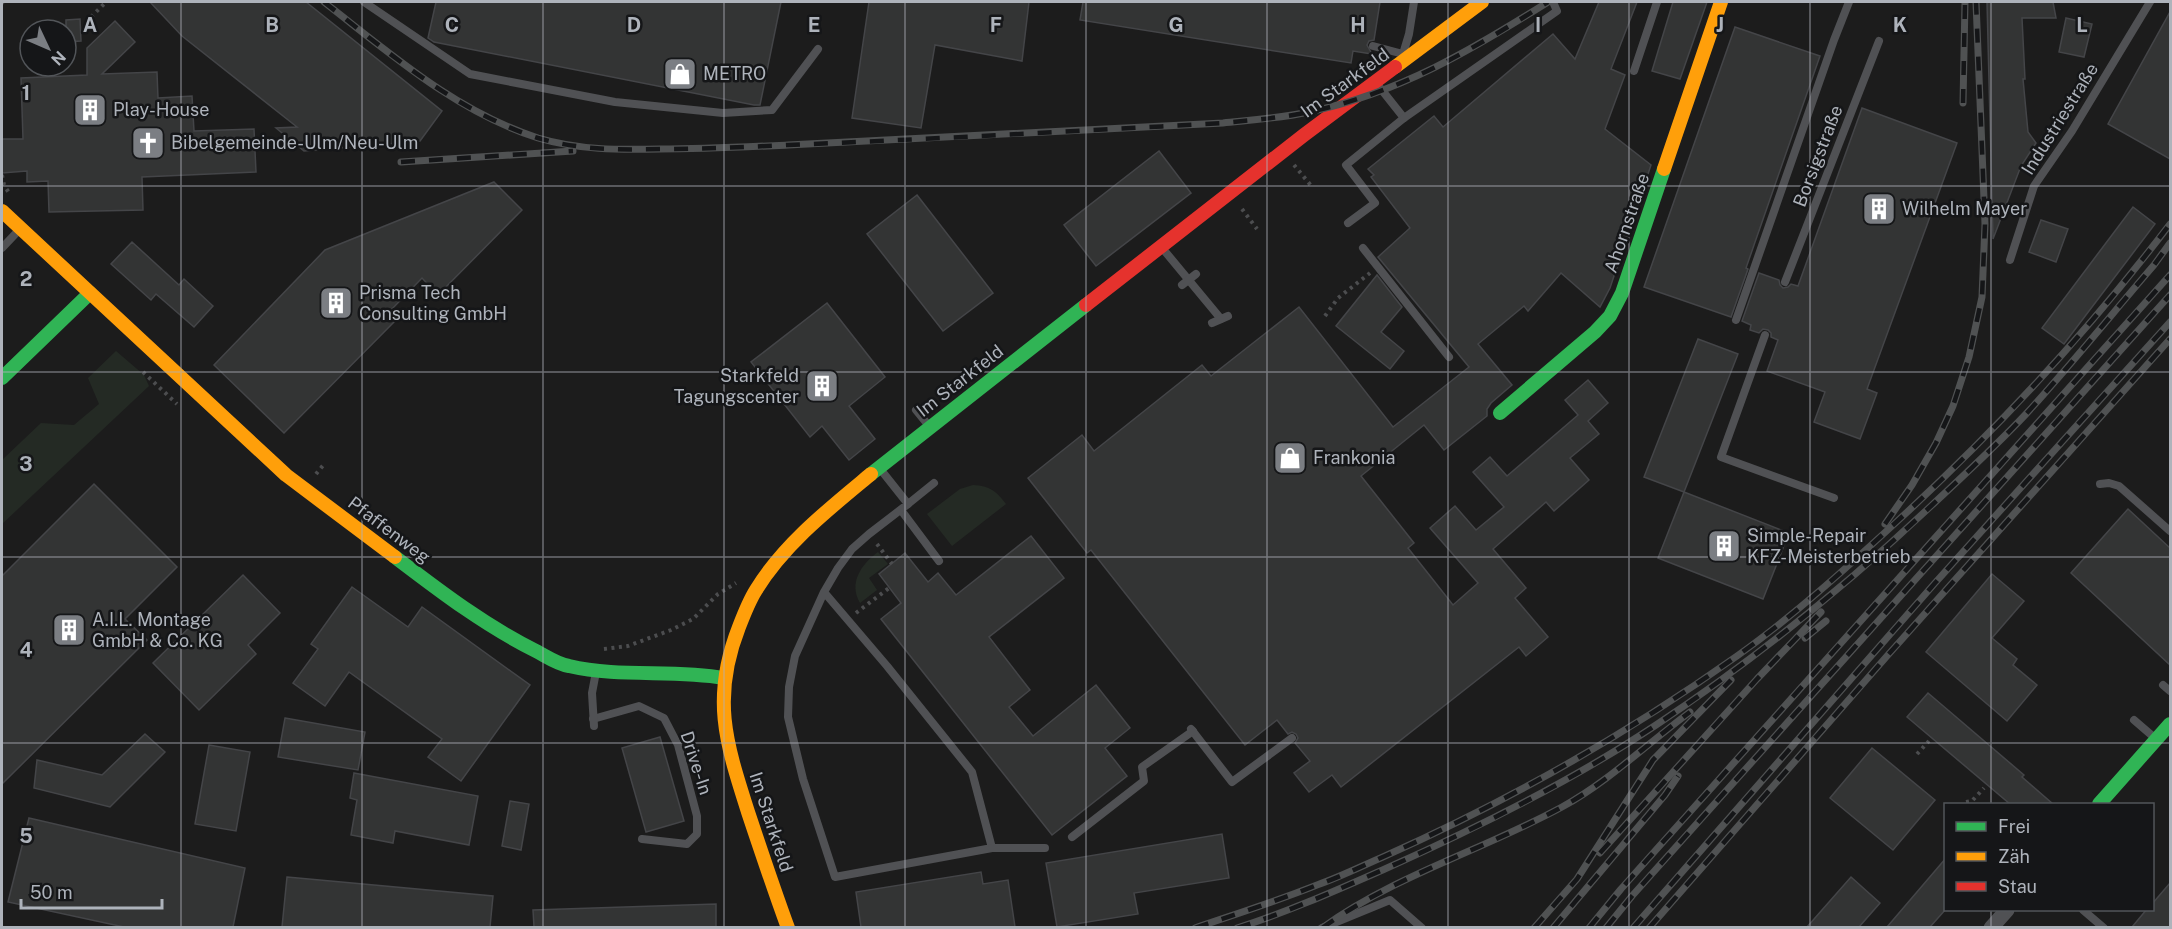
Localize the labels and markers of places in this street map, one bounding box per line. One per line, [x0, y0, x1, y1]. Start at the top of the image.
shop icon: METRO [662, 56, 698, 92]
place label: METRO [703, 63, 766, 84]
building icon: Play-House [72, 92, 108, 128]
place label: Play-House [113, 99, 209, 120]
church icon: Bibelgemeinde-Ulm/Neu-Ulm [130, 125, 166, 161]
place label: Bibelgemeinde-Ulm/Neu-Ulm [171, 132, 418, 153]
building icon: Wilhelm Mayer [1861, 191, 1897, 227]
place label: Wilhelm Mayer [1902, 198, 2027, 219]
place label: Prisma Tech Consulting GmbH [359, 282, 507, 324]
building icon: Prisma Tech Consulting GmbH [318, 285, 354, 321]
place label: Starkfeld Tagungscenter [674, 365, 799, 407]
building icon: Starkfeld Tagungscenter [804, 368, 840, 404]
shop icon: Frankonia [1272, 440, 1308, 476]
place label: Frankonia [1313, 447, 1395, 468]
place label: Simple-Repair KFZ-Meisterbetrieb [1747, 525, 1910, 567]
building icon: Simple-Repair KFZ-Meisterbetrieb [1706, 528, 1742, 564]
place label: A.I.L. Montage GmbH & Co. KG [92, 609, 223, 651]
building icon: A.I.L. Montage GmbH & Co. KG [51, 612, 87, 648]

